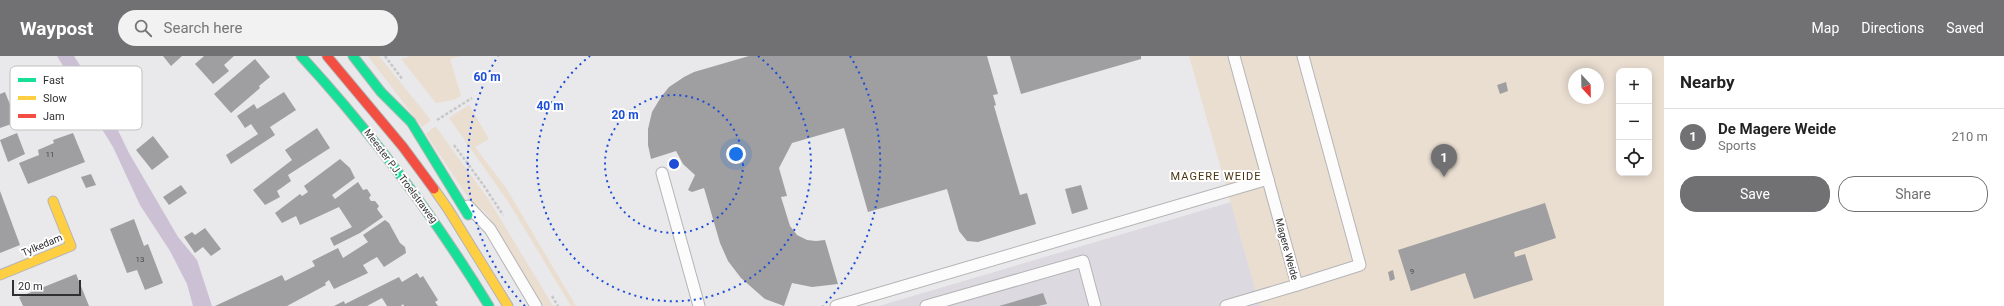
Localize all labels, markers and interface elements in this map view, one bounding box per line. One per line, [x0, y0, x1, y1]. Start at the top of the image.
search box [118, 10, 398, 46]
text: Waypost [20, 17, 94, 40]
icon: search [132, 17, 154, 39]
text: Search here [164, 19, 242, 37]
text: Map [1812, 20, 1839, 36]
text: Directions [1861, 20, 1924, 36]
text: Saved [1946, 20, 1984, 36]
legend [10, 66, 142, 130]
north arrow [1568, 68, 1604, 104]
map controls [1616, 68, 1652, 176]
button: + [1616, 68, 1652, 104]
text: 60 m [473, 70, 501, 84]
text: Nearby [1680, 72, 1735, 92]
text: Fast [43, 74, 65, 87]
text: Slow [43, 92, 67, 105]
text: 40 m [536, 99, 564, 113]
button: − [1616, 104, 1652, 140]
text: 20 m [611, 108, 639, 122]
text: Jam [43, 110, 65, 123]
text: De Magere Weide [1718, 120, 1836, 138]
street label: Meester P.J. Troelstraweg [362, 127, 440, 225]
text: 1 [1689, 129, 1697, 144]
text: 210 m [1951, 129, 1988, 144]
text: Sports [1718, 138, 1756, 153]
button: locate [1616, 140, 1652, 176]
your location [726, 144, 746, 164]
pin: 1 [1431, 144, 1457, 177]
house number: 11 [46, 150, 55, 159]
centre of rings [667, 157, 681, 171]
district label: MAGERE WEIDE [1171, 170, 1261, 183]
button: Save [1680, 176, 1830, 212]
button: Share [1838, 176, 1988, 212]
street label: Magere Weide [1273, 217, 1301, 281]
street label: Tylkedam [20, 231, 64, 258]
house number: 13 [136, 255, 145, 264]
house number: 9 [1410, 267, 1414, 276]
scale bar [12, 278, 81, 297]
text: 20 m [18, 280, 43, 293]

